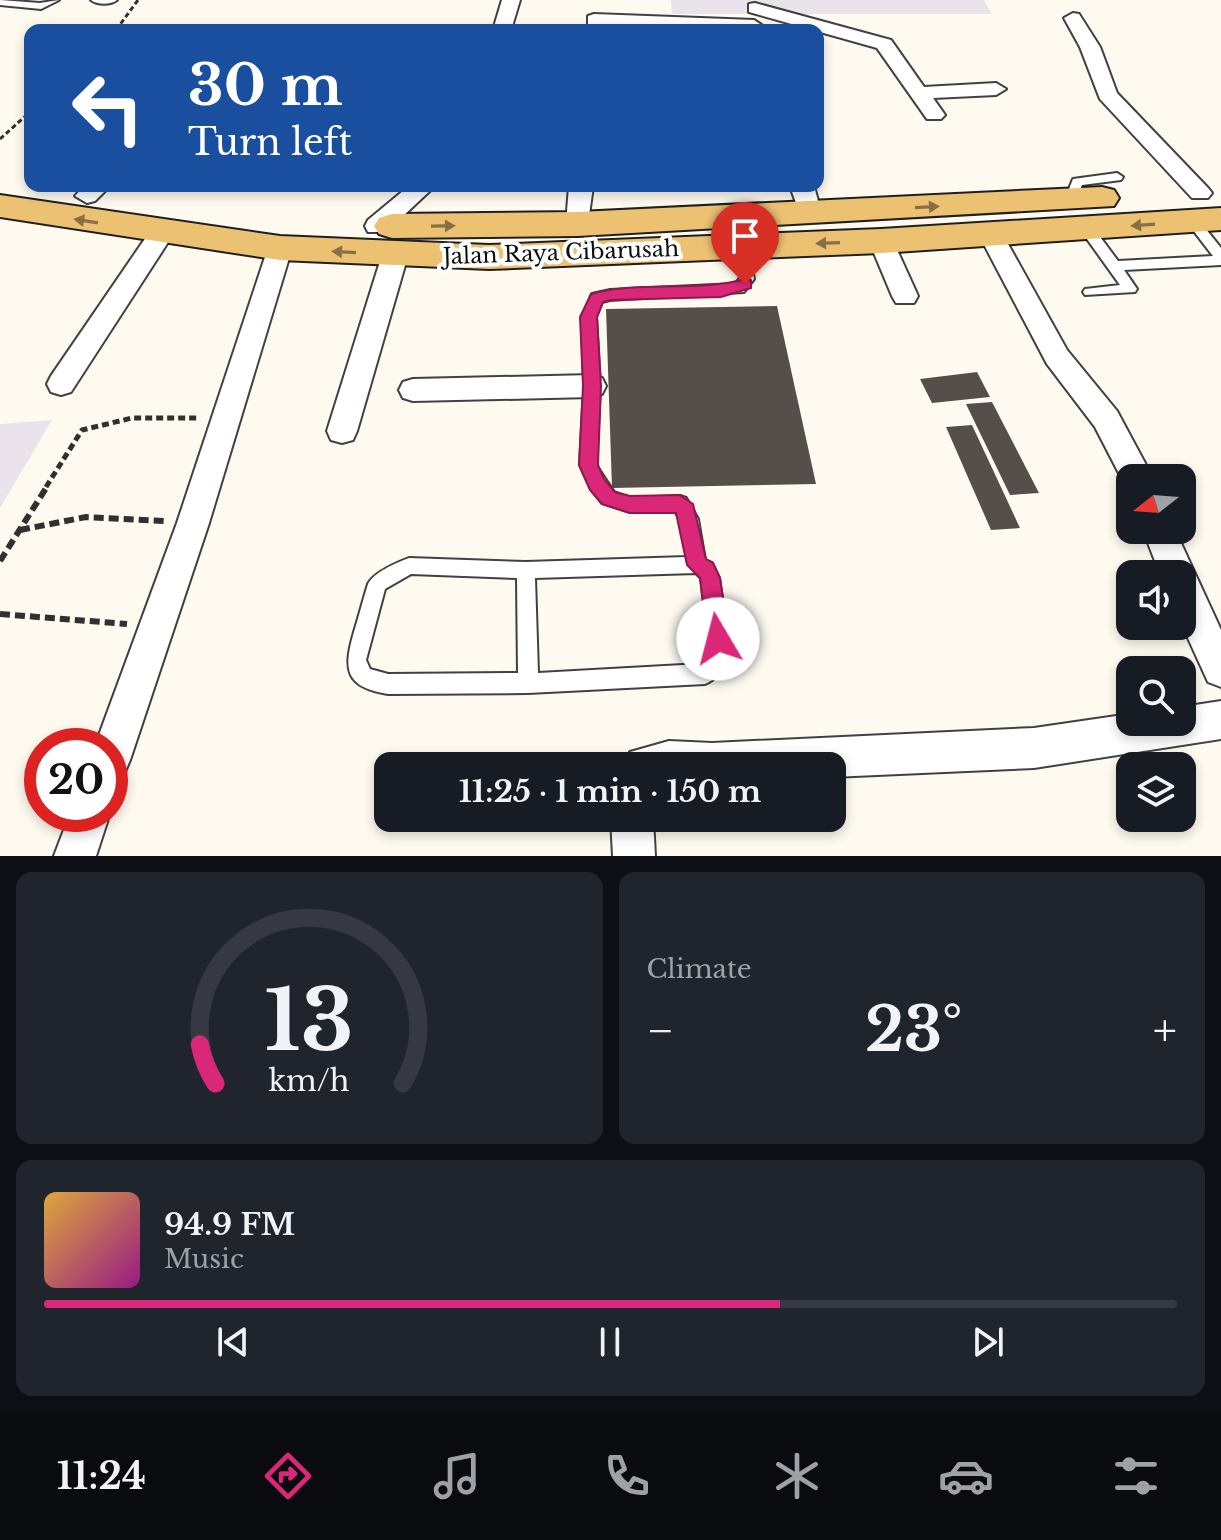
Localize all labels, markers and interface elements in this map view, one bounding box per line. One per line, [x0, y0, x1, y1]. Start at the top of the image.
text: 30 m [188, 51, 343, 120]
icon: left [56, 56, 160, 160]
text: Turn left [188, 120, 352, 165]
one-way arrow [915, 200, 940, 213]
pin [711, 202, 779, 284]
one-way arrow [73, 214, 98, 227]
icon: arrive [723, 214, 767, 258]
one-way arrow [431, 219, 456, 232]
one-way arrow [1130, 219, 1155, 232]
street label: Jalan Raya Cibarusah [439, 235, 680, 270]
one-way arrow [815, 237, 840, 250]
one-way arrow [331, 245, 356, 258]
north arrow [1116, 464, 1196, 544]
map controls [1116, 464, 1196, 832]
button: sound [1116, 560, 1196, 640]
position arrow [676, 597, 760, 681]
button: search [1116, 656, 1196, 736]
speed limit sign: 20 [24, 728, 128, 832]
button: layers [1116, 752, 1196, 832]
text: 11:25 · 1 min · 150 m [459, 773, 761, 810]
text: Climate [647, 953, 752, 985]
text: 13 [265, 969, 354, 1072]
text: 23° [865, 993, 962, 1067]
text: − [647, 1003, 674, 1058]
text: + [1153, 1003, 1177, 1058]
text: km/h [269, 1063, 350, 1099]
text: 94.9 FM [164, 1206, 295, 1243]
text: Music [164, 1243, 244, 1275]
icon: previous [211, 1320, 255, 1364]
icon: pause [588, 1320, 632, 1364]
icon: next [966, 1320, 1010, 1364]
icon: directions [260, 1448, 316, 1504]
icon: music [429, 1448, 485, 1504]
icon: phone [599, 1448, 655, 1504]
icon: climate [769, 1448, 825, 1504]
icon: car [938, 1448, 994, 1504]
icon: filters [1108, 1448, 1164, 1504]
text: 11:24 [57, 1454, 146, 1499]

